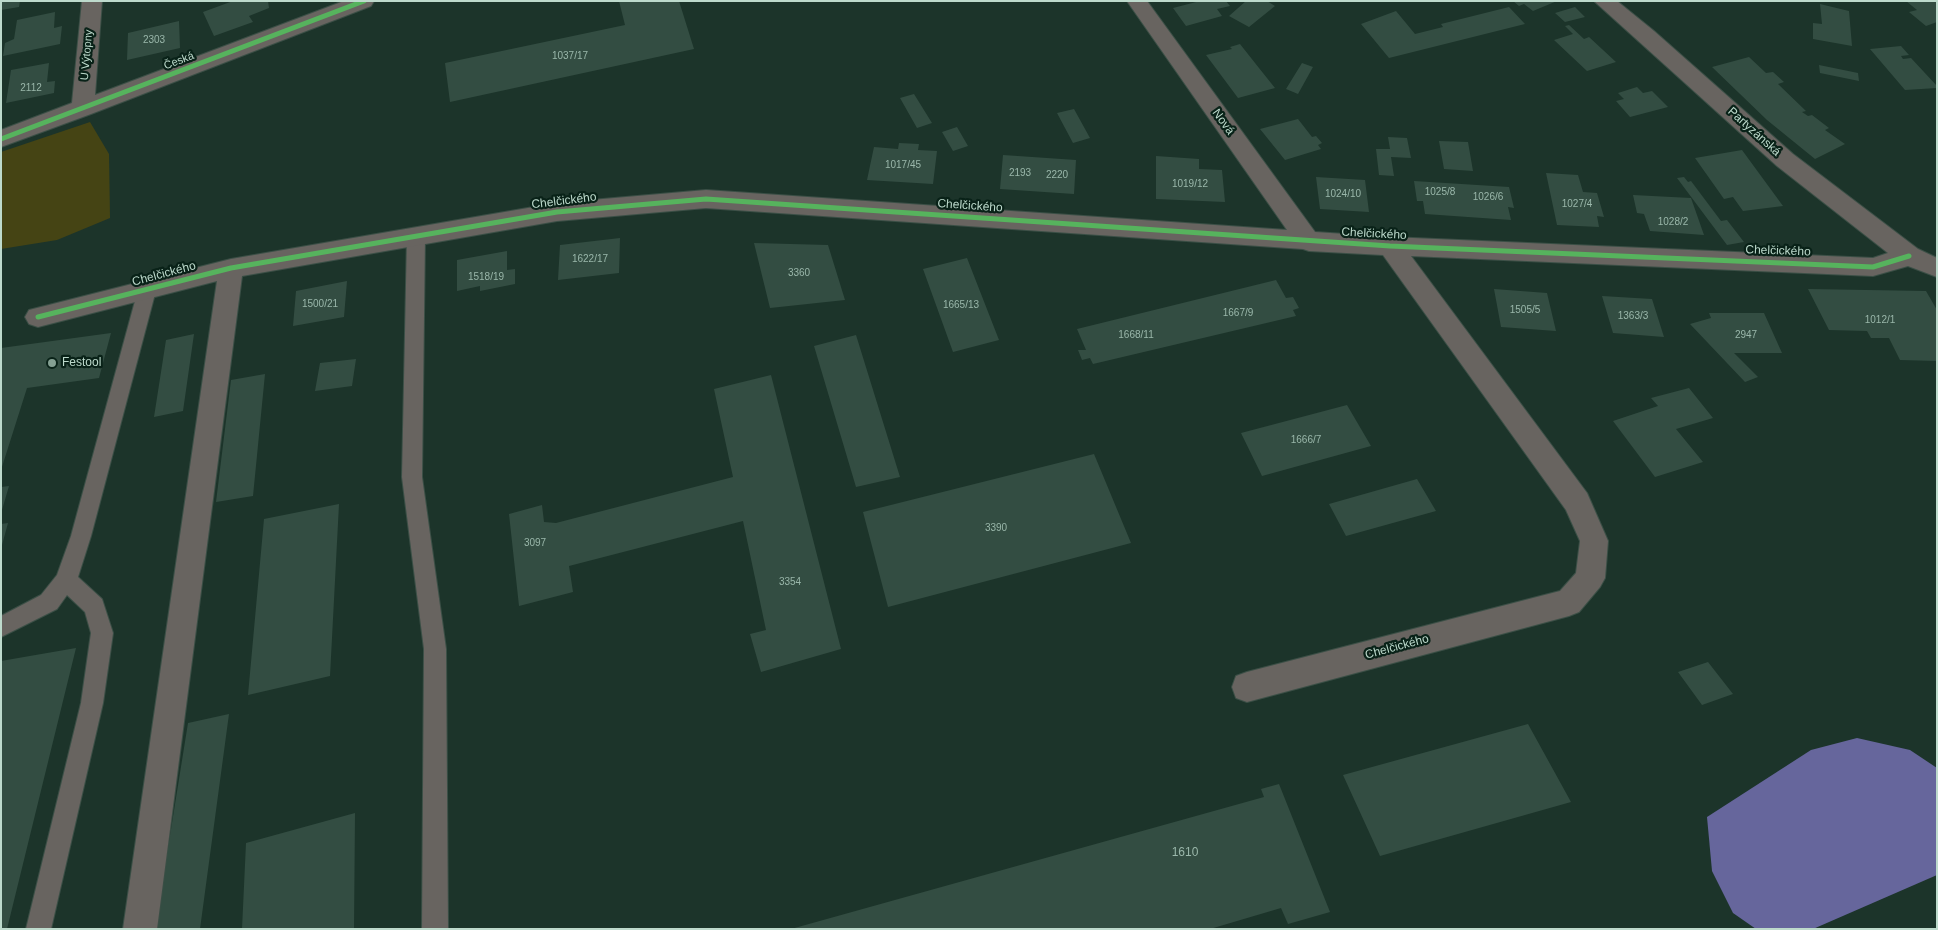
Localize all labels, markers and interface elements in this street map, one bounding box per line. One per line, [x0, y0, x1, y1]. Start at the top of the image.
street label: U Výtopny [78, 29, 96, 81]
house number: 2303 [143, 34, 165, 46]
street label: Česká [162, 49, 196, 73]
house number: 1037/17 [552, 50, 588, 62]
house number: 2112 [20, 82, 42, 94]
street label: Partyzánská [1725, 105, 1783, 159]
street label: Nová [1209, 106, 1237, 138]
house number: 1017/45 [885, 159, 921, 171]
house number: 2193 [1009, 167, 1031, 179]
house number: 2220 [1046, 169, 1068, 181]
house number: 1019/12 [1172, 178, 1208, 190]
house number: 1025/8 [1425, 186, 1455, 198]
house number: 1024/10 [1325, 188, 1361, 200]
street label: Chelčického [531, 190, 597, 212]
house number: 1026/6 [1473, 191, 1503, 203]
street label: Chelčického [937, 197, 1003, 215]
house number: 1027/4 [1562, 198, 1592, 210]
house number: 1028/2 [1658, 216, 1688, 228]
street label: Chelčického [1341, 225, 1407, 243]
street label: Chelčického [1745, 243, 1811, 259]
house number: 1622/17 [572, 253, 608, 265]
street label: Chelčického [131, 259, 197, 289]
house number: 3360 [788, 267, 810, 279]
house number: 1518/19 [468, 271, 504, 283]
house number: 1500/21 [302, 298, 338, 310]
house number: 1665/13 [943, 299, 979, 311]
house number: 1505/5 [1510, 304, 1540, 316]
house number: 1667/9 [1223, 307, 1253, 319]
house number: 1363/3 [1618, 310, 1648, 322]
house number: 1012/1 [1865, 314, 1895, 326]
house number: 1668/11 [1118, 329, 1154, 341]
house number: 2947 [1735, 329, 1757, 341]
place label: Festool [62, 356, 101, 370]
marker: Festool [46, 357, 58, 369]
house number: 1666/7 [1291, 434, 1321, 446]
house number: 3390 [985, 522, 1007, 534]
house number: 3097 [524, 537, 546, 549]
house number: 3354 [779, 576, 801, 588]
street label: Chelčického [1364, 632, 1430, 662]
house number: 1610 [1172, 846, 1198, 860]

